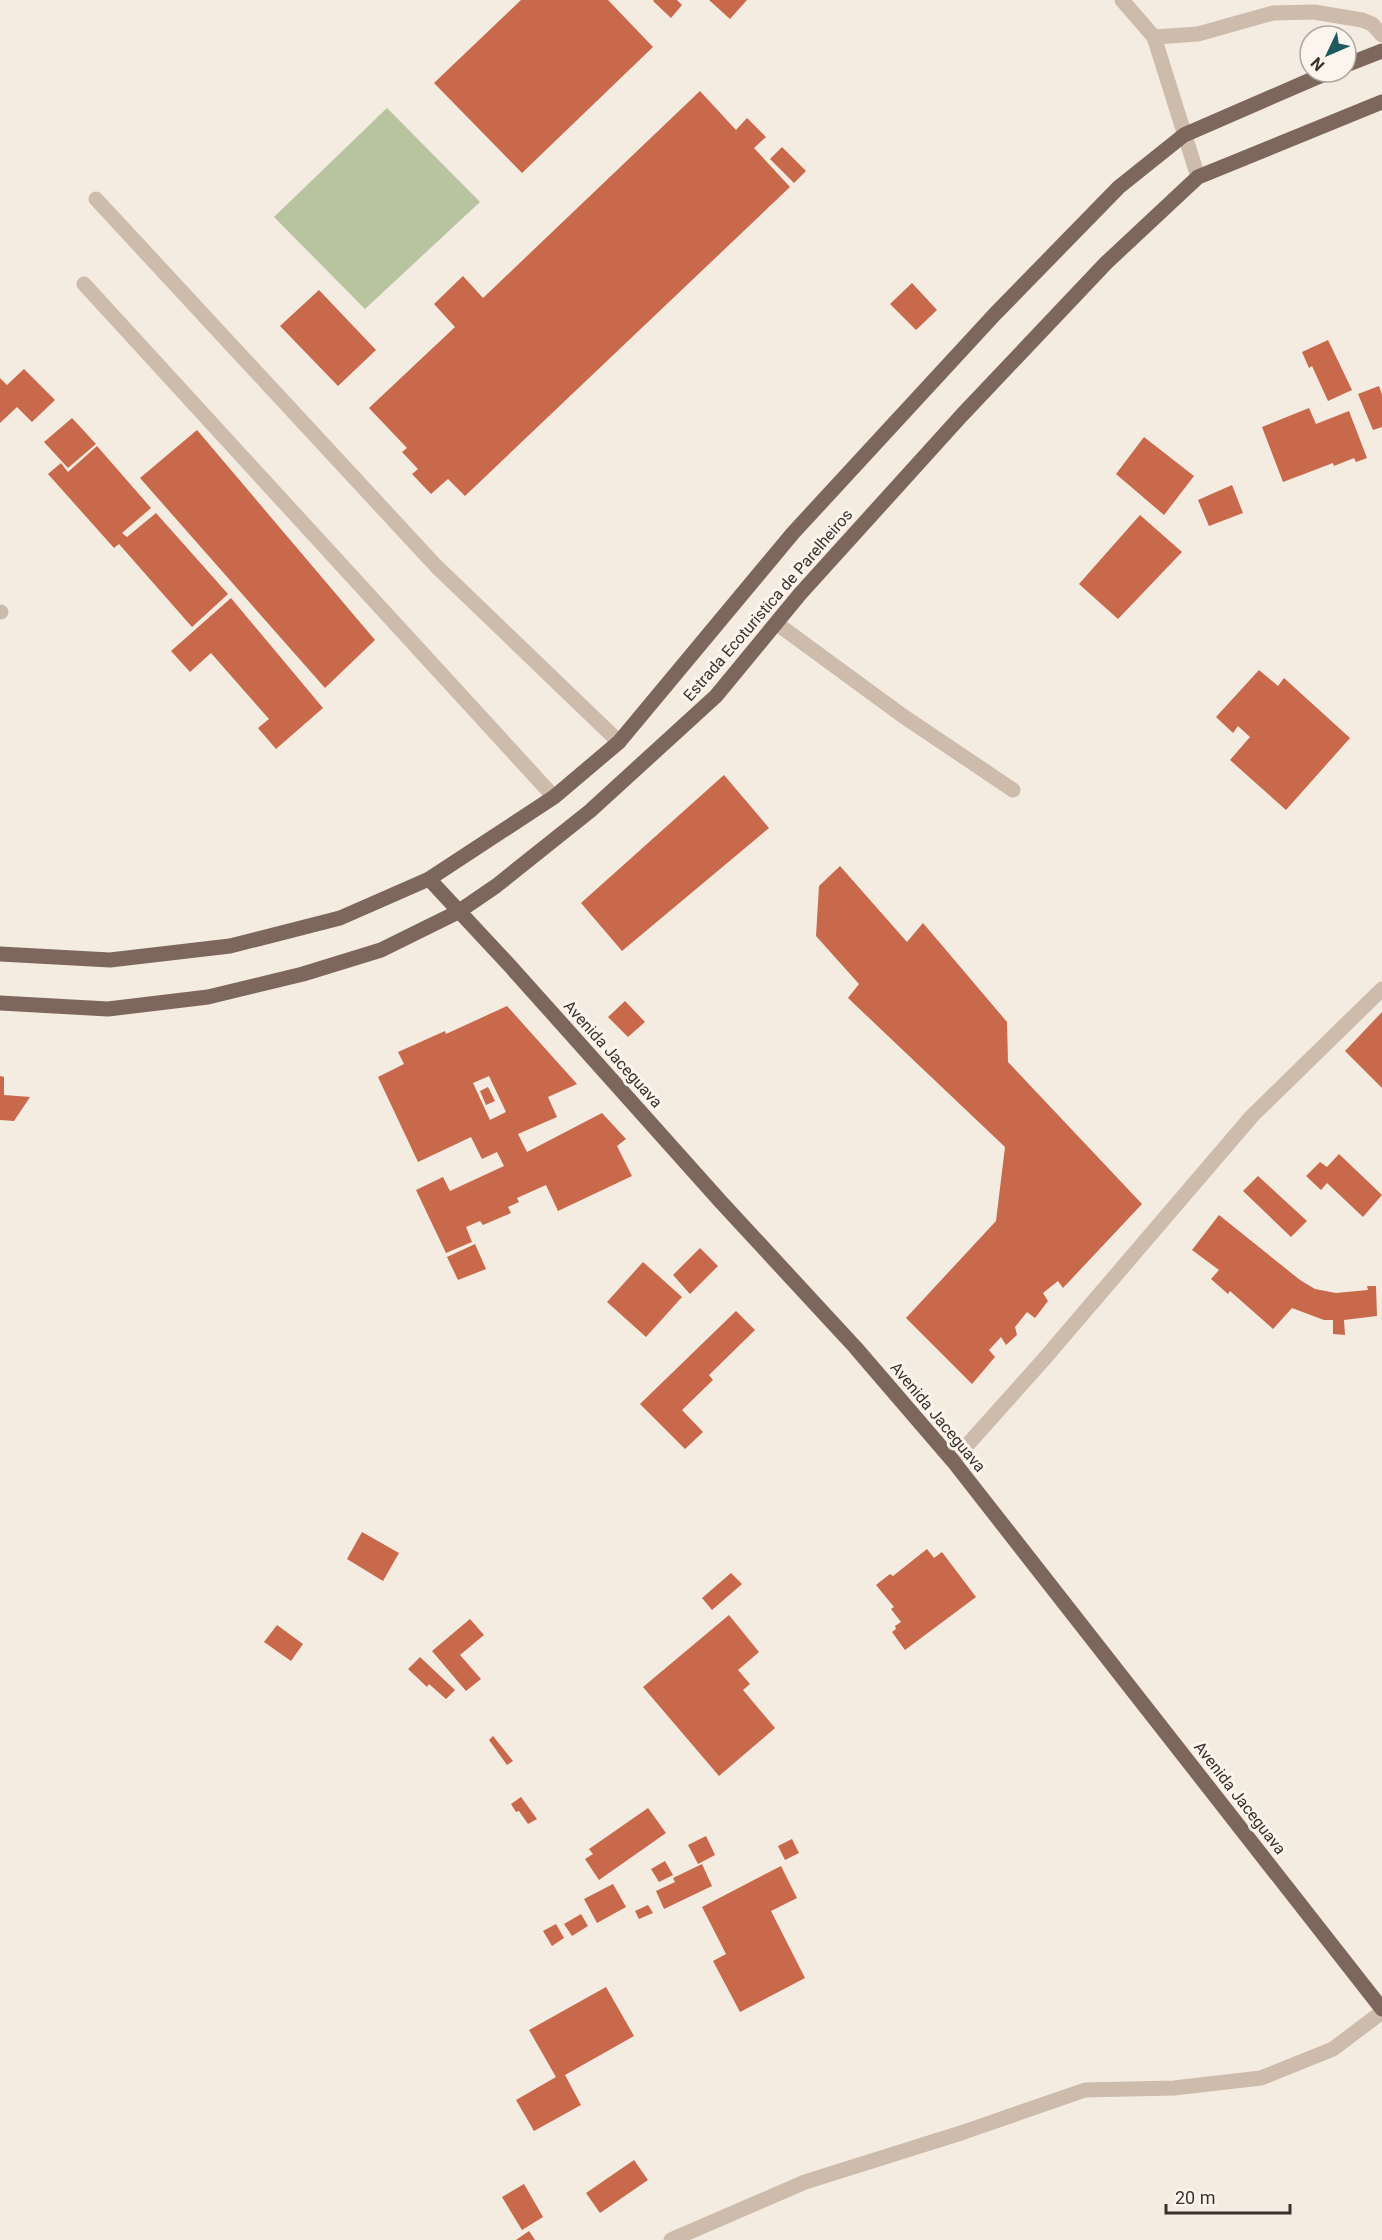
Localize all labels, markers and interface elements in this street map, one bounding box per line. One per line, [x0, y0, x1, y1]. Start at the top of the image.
north arrow [1298, 24, 1358, 84]
text: N [1307, 53, 1328, 75]
street label: Estrada Ecoturistica de Parelheiros [679, 505, 857, 705]
street label: Avenida Jaceguava [560, 996, 666, 1112]
street label: Avenida Jaceguava [886, 1358, 990, 1476]
street label: Avenida Jaceguava [1190, 1738, 1290, 1858]
scale bar [1166, 2177, 1290, 2215]
text: 20 m [1175, 2187, 1215, 2208]

